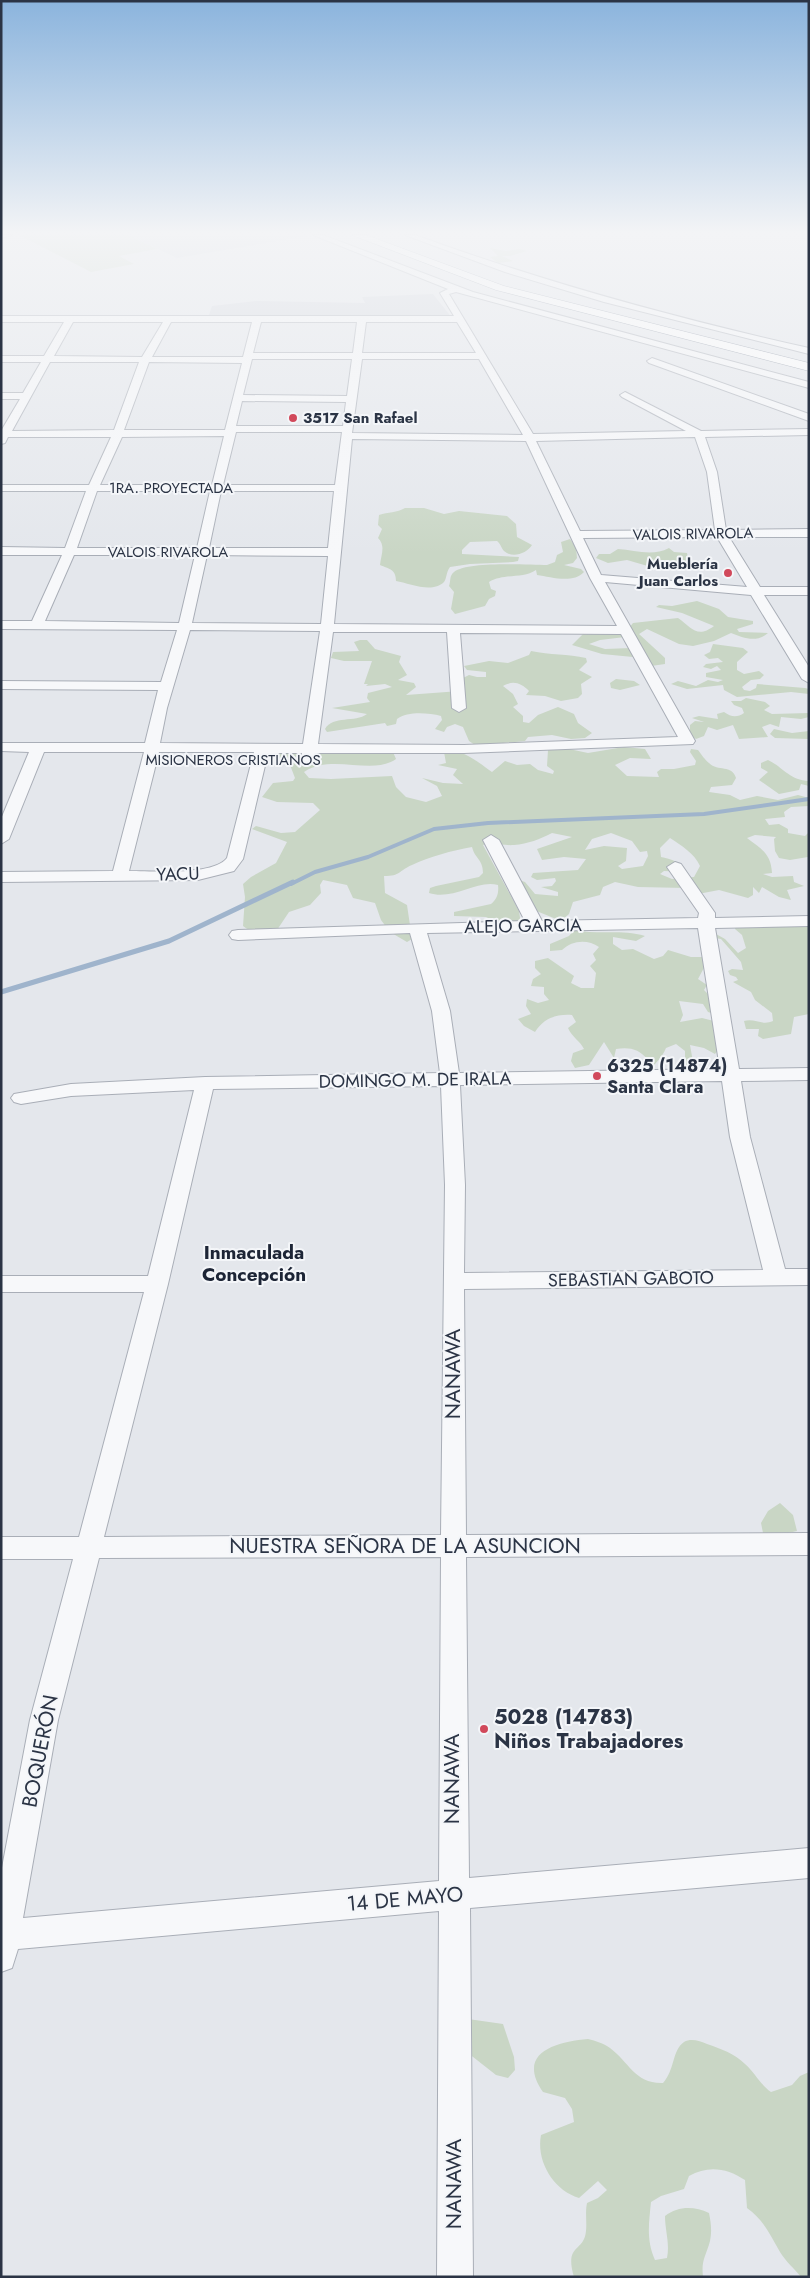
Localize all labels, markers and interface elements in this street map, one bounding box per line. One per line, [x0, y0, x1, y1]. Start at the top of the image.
place label: 3517 San Rafael [303, 407, 417, 429]
marker: 3517 San Rafael [287, 412, 299, 424]
street label: 1RA. PROYECTADA [109, 477, 233, 499]
street label: VALOIS RIVAROLA [633, 522, 754, 546]
street label: VALOIS RIVAROLA [108, 541, 228, 563]
place label: Mueblería Juan Carlos [636, 553, 718, 592]
marker: Mueblería Juan Carlos [722, 567, 734, 579]
street label: MISIONEROS CRISTIANOS [145, 749, 321, 771]
street label: YACU [156, 860, 200, 888]
street label: ALEJO GARCIA [464, 912, 582, 940]
place label: 6325 (14874) Santa Clara [607, 1053, 727, 1100]
street label: DOMINGO M. DE IRALA [318, 1065, 512, 1095]
marker: 6325 (14874) Santa Clara [591, 1070, 603, 1082]
district label: Inmaculada Concepción [202, 1239, 306, 1288]
street label: SEBASTIAN GABOTO [548, 1265, 714, 1293]
street label: NANAWA [438, 1329, 468, 1419]
street label: NUESTRA SEÑORA DE LA ASUNCION [229, 1531, 581, 1561]
street label: BOQUERÓN [14, 1692, 66, 1810]
place label: 5028 (14783) Niños Trabajadores [494, 1702, 684, 1756]
marker: 5028 (14783) Niños Trabajadores [478, 1723, 490, 1735]
street label: NANAWA [437, 1734, 467, 1824]
street label: 14 DE MAYO [345, 1879, 465, 1919]
street label: NANAWA [439, 2139, 469, 2229]

